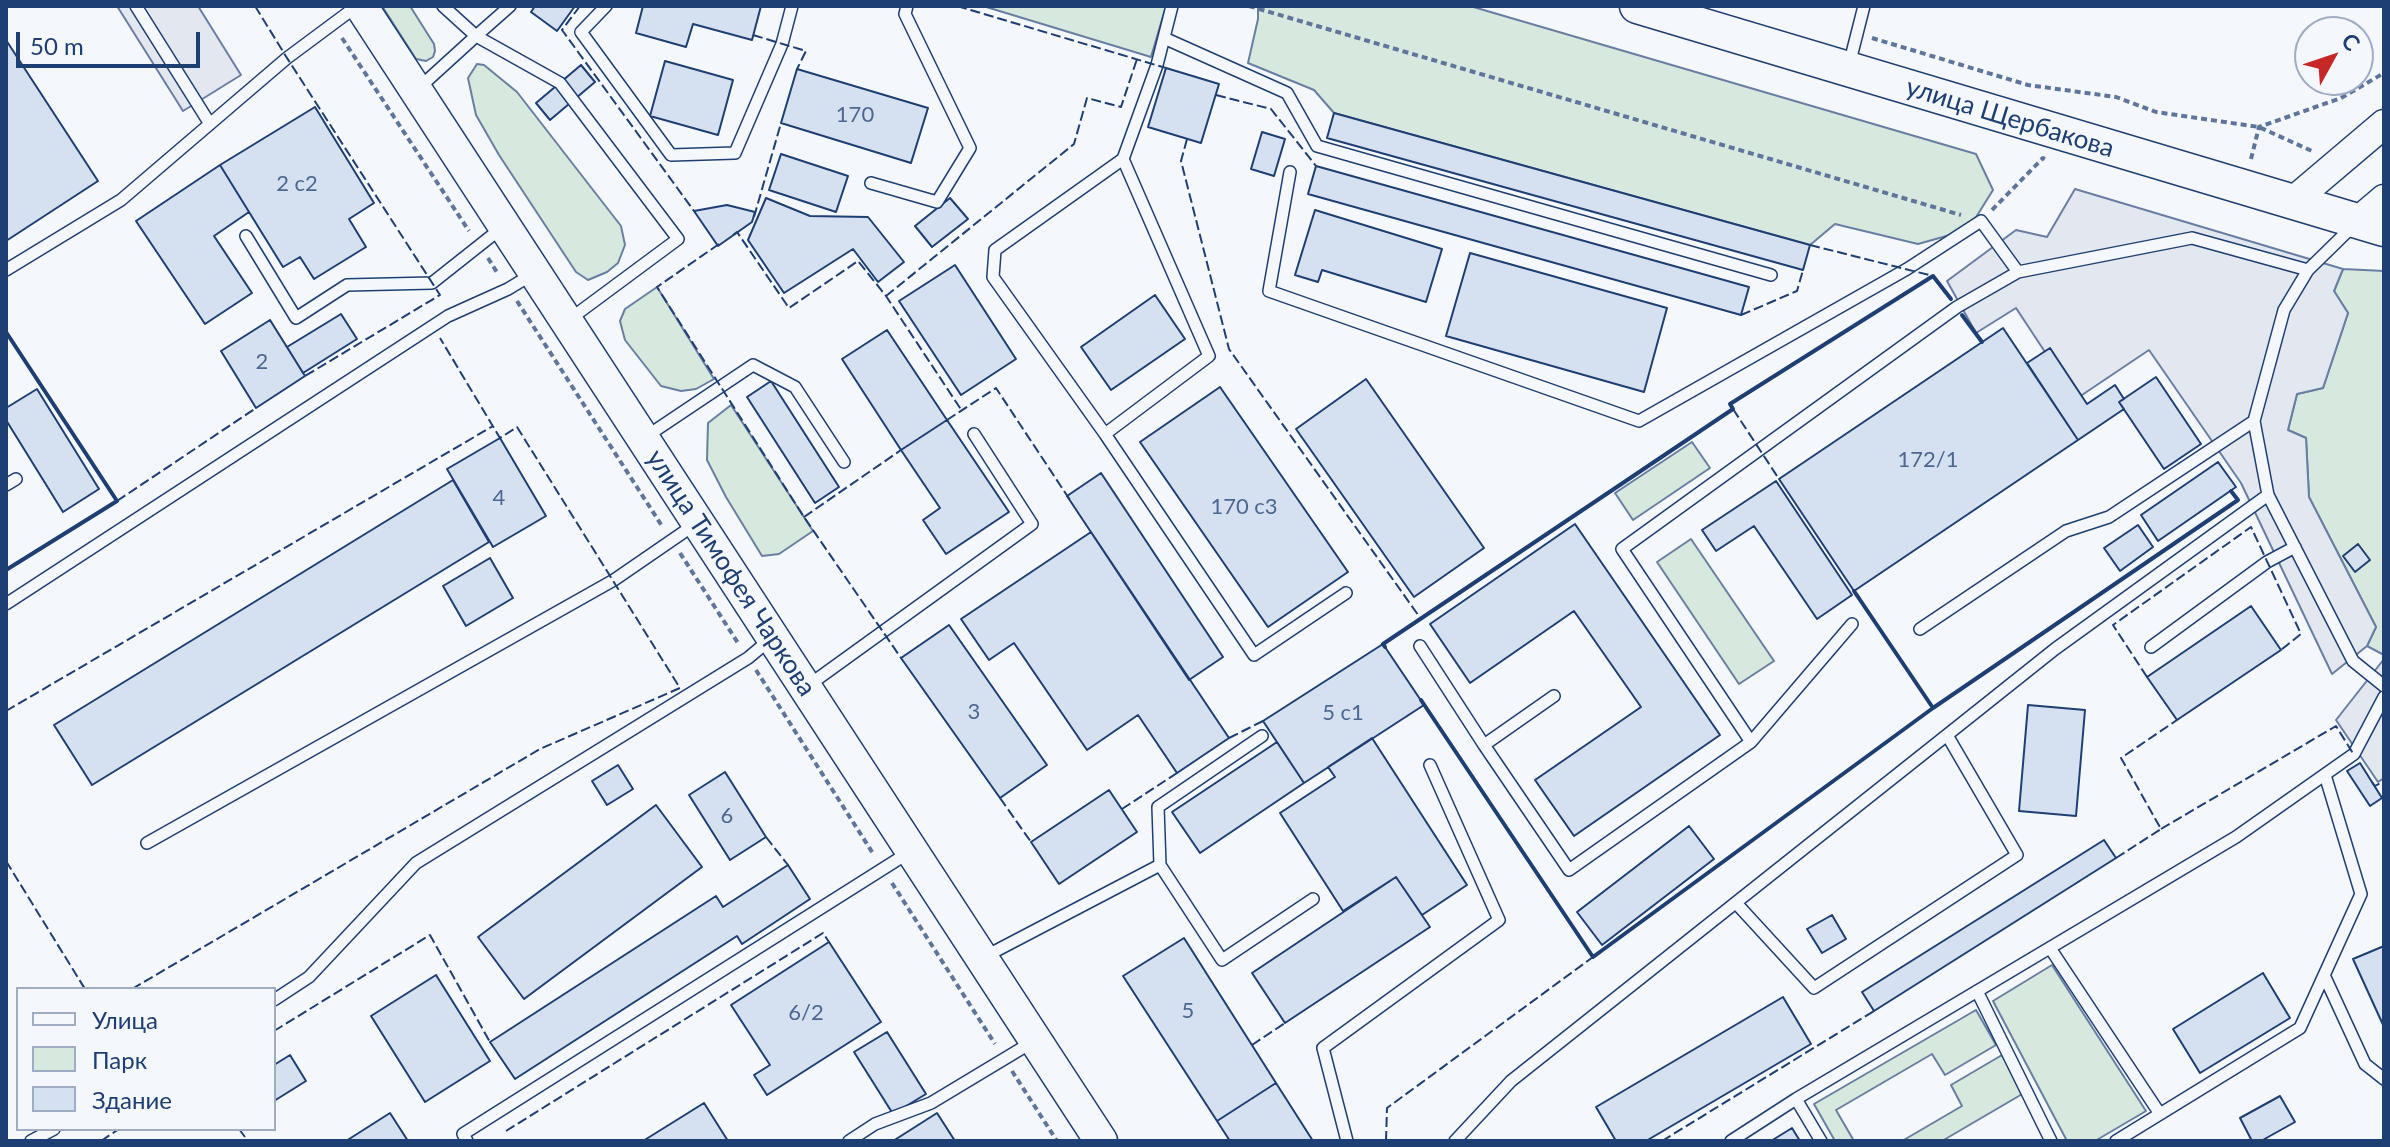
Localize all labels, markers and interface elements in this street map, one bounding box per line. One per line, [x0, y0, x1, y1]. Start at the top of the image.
scale bar [20, 16, 204, 66]
north arrow [2294, 16, 2374, 96]
text: С [2336, 27, 2366, 56]
text: 50 m [30, 31, 84, 60]
street label: улица Щербакова [1902, 72, 2118, 164]
house number: 170 [836, 102, 874, 128]
house number: 2 с2 [276, 171, 318, 197]
house number: 2 [256, 349, 268, 375]
street label: улица Тимофея Чаркова [640, 444, 822, 702]
house number: 172/1 [1898, 447, 1958, 473]
house number: 4 [493, 485, 505, 511]
house number: 170 с3 [1210, 494, 1278, 520]
house number: 3 [968, 699, 980, 725]
house number: 5 с1 [1322, 700, 1364, 726]
house number: 6 [721, 803, 733, 829]
legend [16, 987, 276, 1131]
house number: 5 [1182, 998, 1194, 1024]
house number: 6/2 [788, 1000, 824, 1026]
text: Улица [92, 1005, 158, 1034]
text: Парк [92, 1045, 147, 1074]
text: Здание [92, 1085, 172, 1114]

